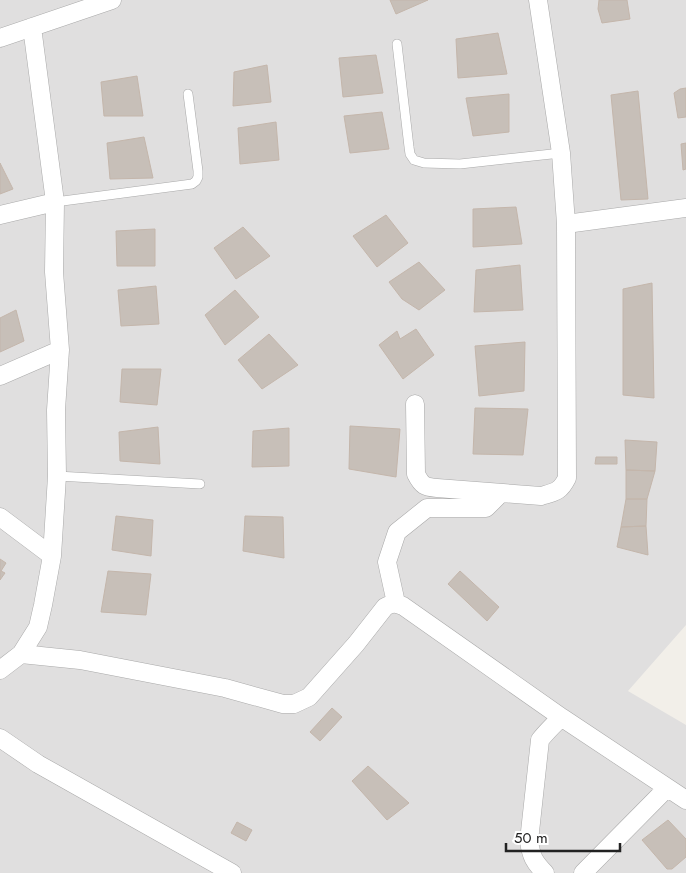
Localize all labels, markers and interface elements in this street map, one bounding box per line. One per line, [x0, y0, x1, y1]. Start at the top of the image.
scale bar [506, 820, 620, 852]
text: 50 m [514, 827, 548, 849]

